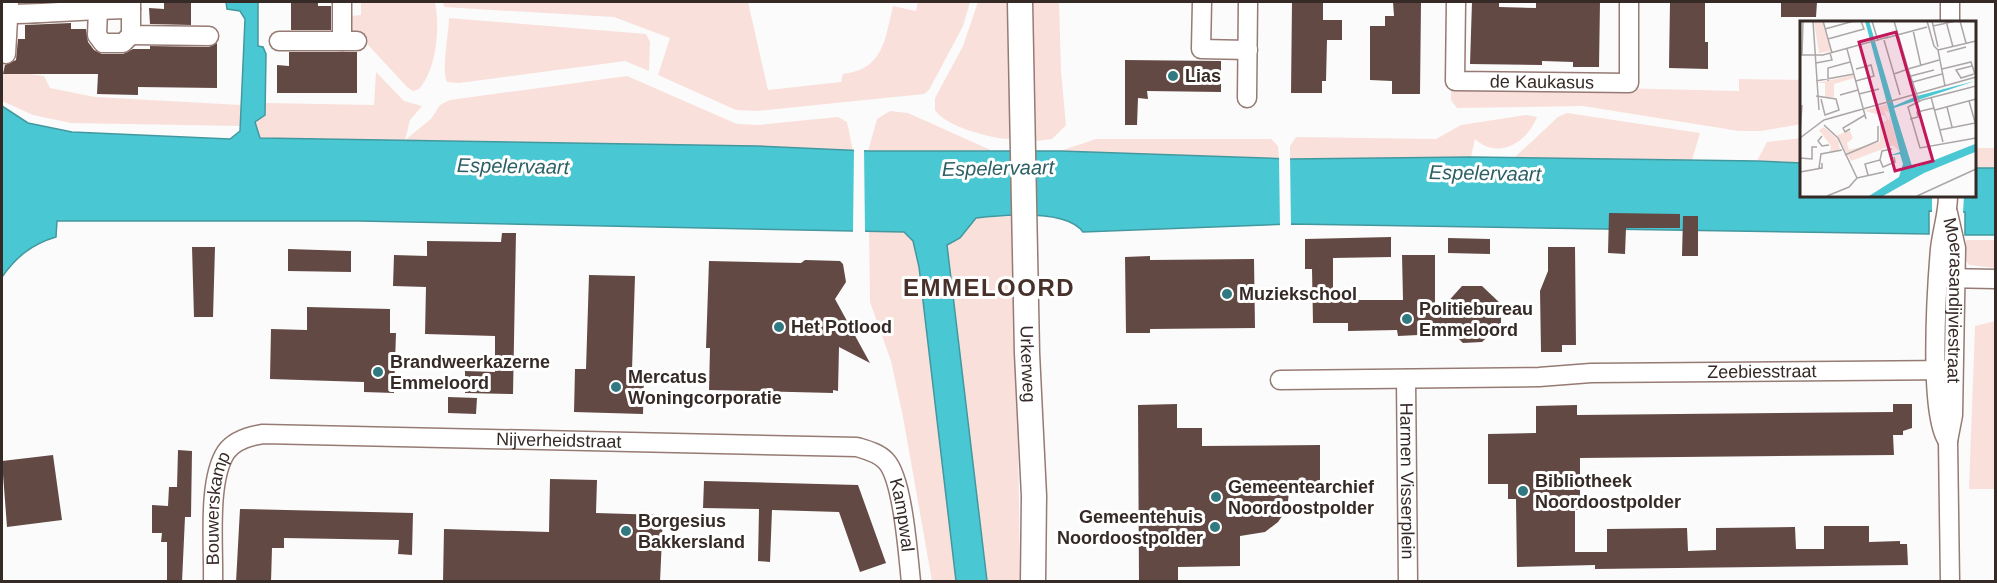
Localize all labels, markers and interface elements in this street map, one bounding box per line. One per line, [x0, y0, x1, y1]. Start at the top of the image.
inset map [1800, 21, 1976, 196]
place label: Lias [1185, 66, 1221, 86]
marker: Lias [1166, 69, 1180, 83]
street label: de Kaukasus [1490, 71, 1594, 93]
water label: Espelervaart [457, 154, 571, 178]
water label: Espelervaart [942, 156, 1056, 180]
water label: Espelervaart [1429, 161, 1543, 185]
street label: Moerasandijviestraat [1939, 216, 1967, 383]
district label: EMMELOORD [903, 274, 1075, 301]
place label: Muziekschool [1239, 284, 1357, 304]
marker: Muziekschool [1220, 287, 1234, 301]
place label: Politiebureau Emmeloord [1419, 299, 1533, 340]
marker: Politiebureau Emmeloord [1400, 312, 1414, 326]
place label: Het Potlood [791, 317, 892, 337]
marker: Het Potlood [772, 320, 786, 334]
street label: Urkerweg [1016, 325, 1039, 403]
place label: Brandweerkazerne Emmeloord [390, 352, 550, 393]
street label: Zeebiesstraat [1707, 361, 1816, 382]
marker: Brandweerkazerne Emmeloord [371, 365, 385, 379]
place label: Mercatus Woningcorporatie [628, 367, 782, 408]
marker: Mercatus Woningcorporatie [609, 380, 623, 394]
street label: Harmen Visserplein [1396, 402, 1418, 559]
street label: Nijverheidstraat [496, 429, 622, 452]
street label: Bouwerskamp [203, 448, 234, 565]
place label: Bibliotheek Noordoostpolder [1535, 471, 1681, 512]
street label: Kampwal [886, 476, 918, 553]
place label: Gemeentearchief Noordoostpolder [1228, 477, 1375, 518]
marker: Bibliotheek Noordoostpolder [1516, 484, 1530, 498]
marker: Gemeentearchief Noordoostpolder [1209, 490, 1223, 504]
place label: Gemeentehuis Noordoostpolder [1057, 507, 1203, 548]
place label: Borgesius Bakkersland [638, 511, 745, 552]
marker: Gemeentehuis Noordoostpolder [1208, 520, 1222, 534]
marker: Borgesius Bakkersland [619, 524, 633, 538]

